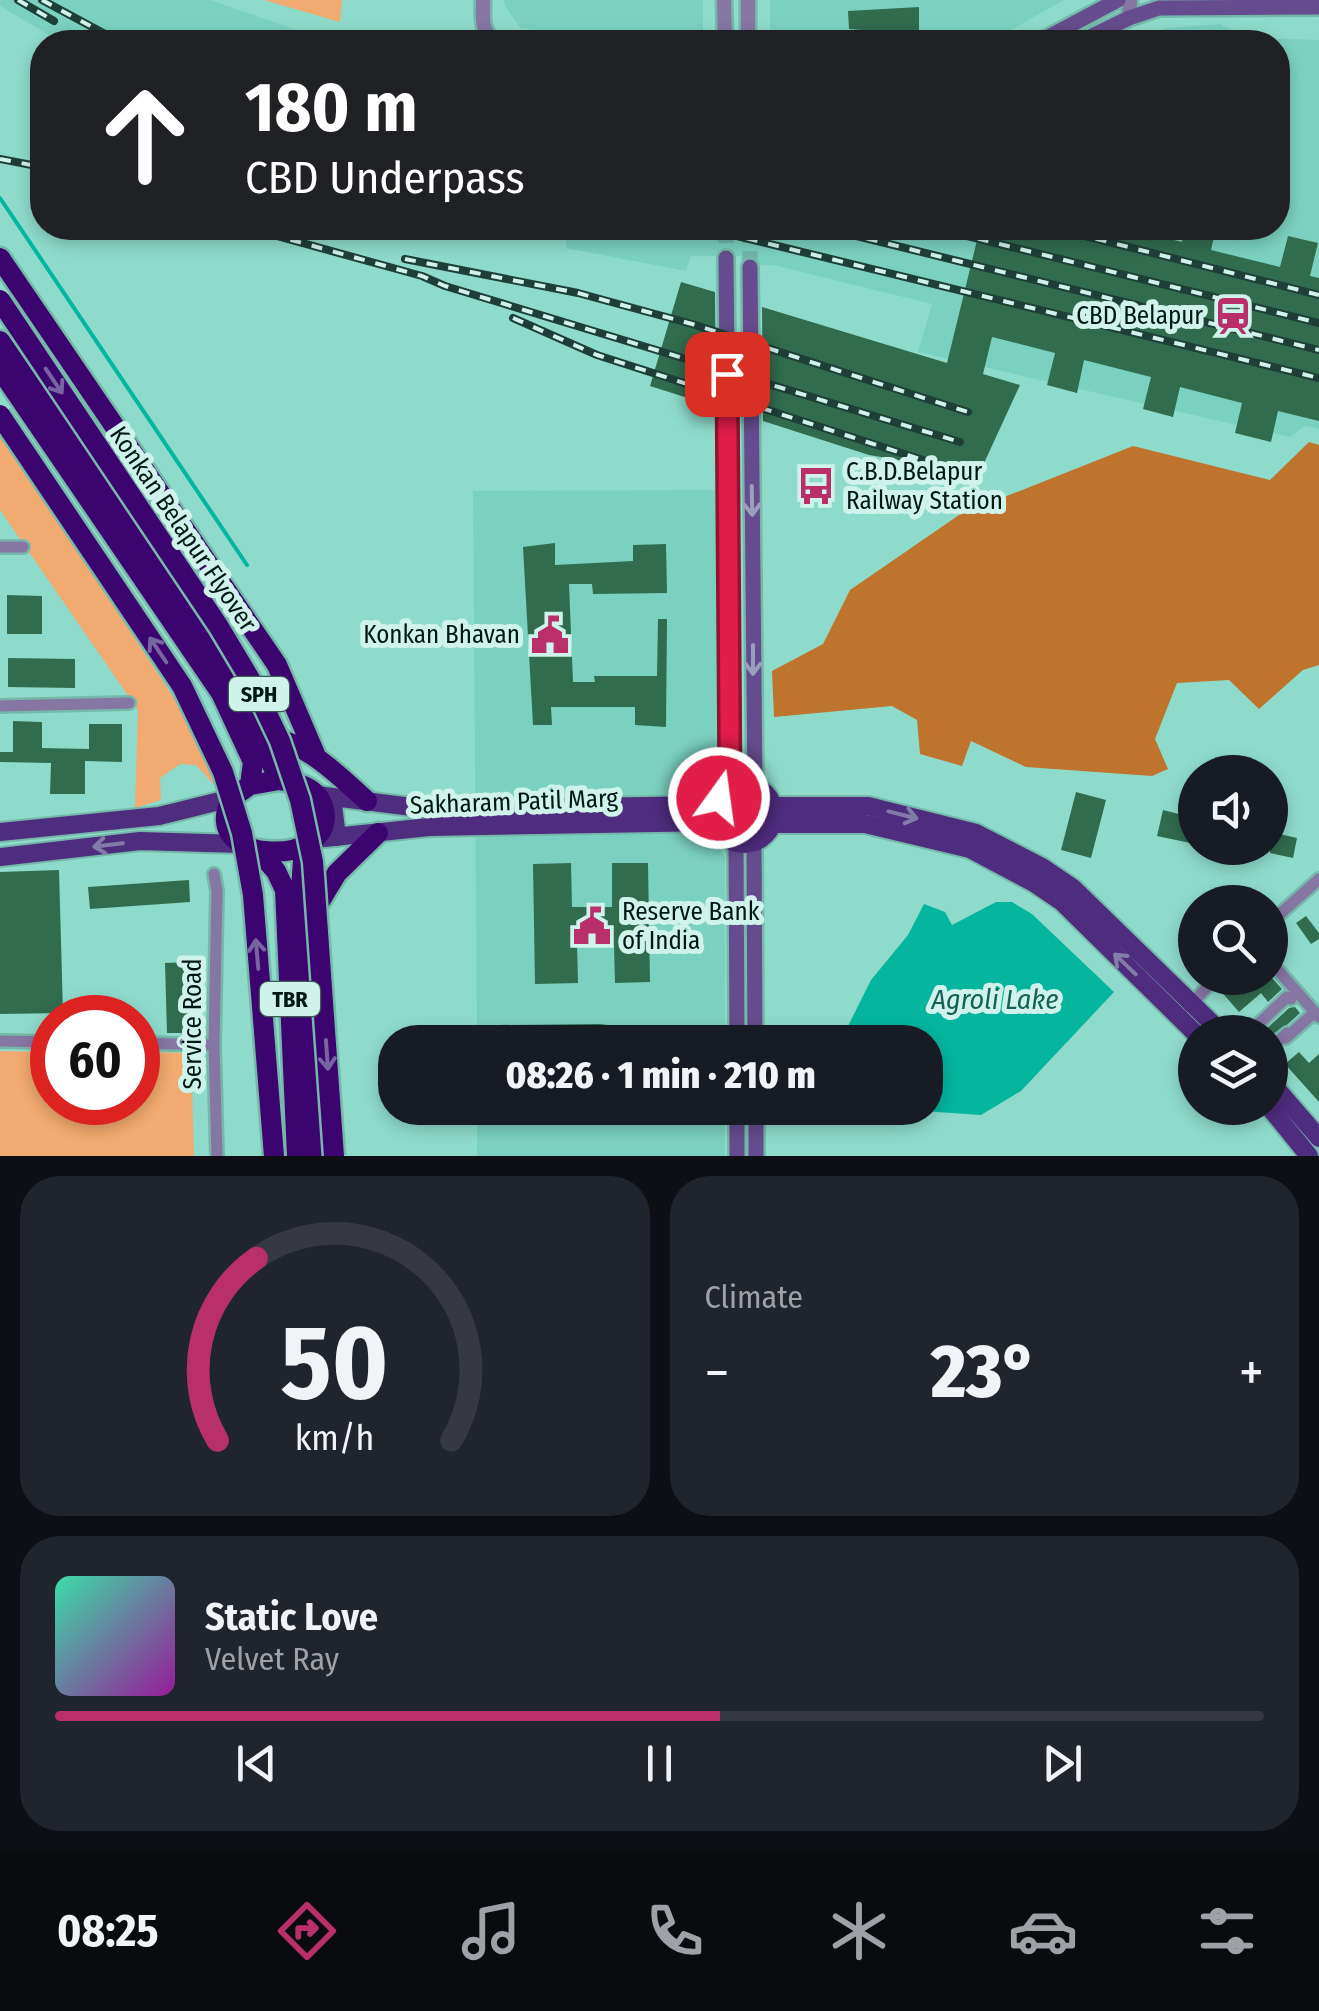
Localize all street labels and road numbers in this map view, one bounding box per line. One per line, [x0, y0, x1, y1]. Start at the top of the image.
street label: Konkan Belapur Flyover [103, 421, 263, 637]
road number: SPH [229, 677, 289, 711]
street label: Sakharam Patil Marg [409, 783, 619, 821]
street label: Service Road [178, 958, 208, 1090]
road number: TBR [260, 982, 320, 1016]

